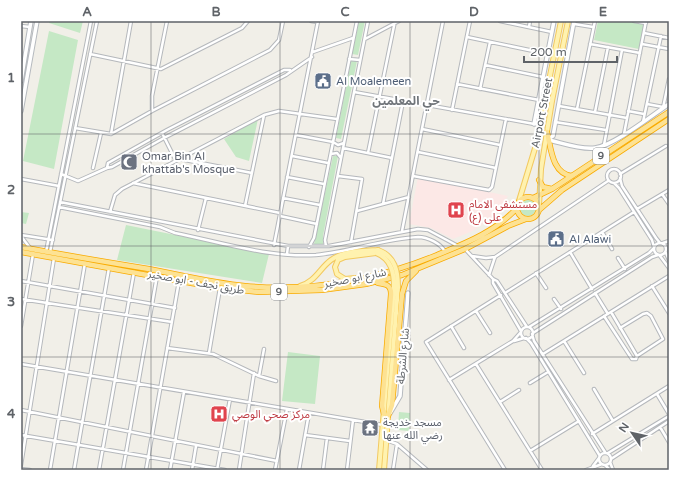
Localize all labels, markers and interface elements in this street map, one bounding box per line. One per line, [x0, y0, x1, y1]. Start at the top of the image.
text: A [82, 4, 92, 20]
text: B [211, 4, 221, 20]
text: C [340, 4, 350, 20]
text: D [469, 4, 479, 20]
text: E [599, 4, 607, 20]
scale bar [524, 38, 617, 64]
text: 200 m [530, 45, 567, 59]
text: 1 [7, 70, 15, 86]
public building icon: Al Moalemeen [313, 71, 333, 91]
place label: Al Moalemeen [336, 75, 411, 88]
street label: Airport Street [529, 77, 555, 149]
district label: حي المعلمين [372, 94, 440, 111]
road number: 9 [593, 148, 609, 164]
place label: Omar Bin Al khattab's Mosque [142, 150, 235, 176]
mosque icon: Omar Bin Al khattab's Mosque [119, 152, 139, 172]
text: 2 [7, 182, 15, 198]
place label: مستشفی الامام علی (ع) [469, 198, 538, 225]
hospital icon: مستشفی الامام علی (ع) [446, 200, 466, 220]
public building icon: Al Alawi [546, 229, 566, 249]
place label: Al Alawi [569, 233, 611, 246]
street label: شارع ابو صخير [322, 266, 388, 292]
street label: طريق نجف - ابو صخير [146, 267, 245, 297]
road number: 9 [271, 284, 287, 300]
text: 3 [7, 294, 15, 310]
street label: شارع الشرطة [394, 327, 413, 385]
hospital icon: مركز صحي الوصي [209, 404, 229, 424]
text: 4 [7, 406, 16, 422]
place label: مركز صحي الوصي [232, 408, 310, 423]
north arrow [612, 413, 652, 453]
place label: مسجد خديجة رضي الله عنها [383, 416, 443, 444]
temple icon: مسجد خديجة رضي الله عنها [360, 418, 380, 438]
text: N [616, 420, 632, 435]

